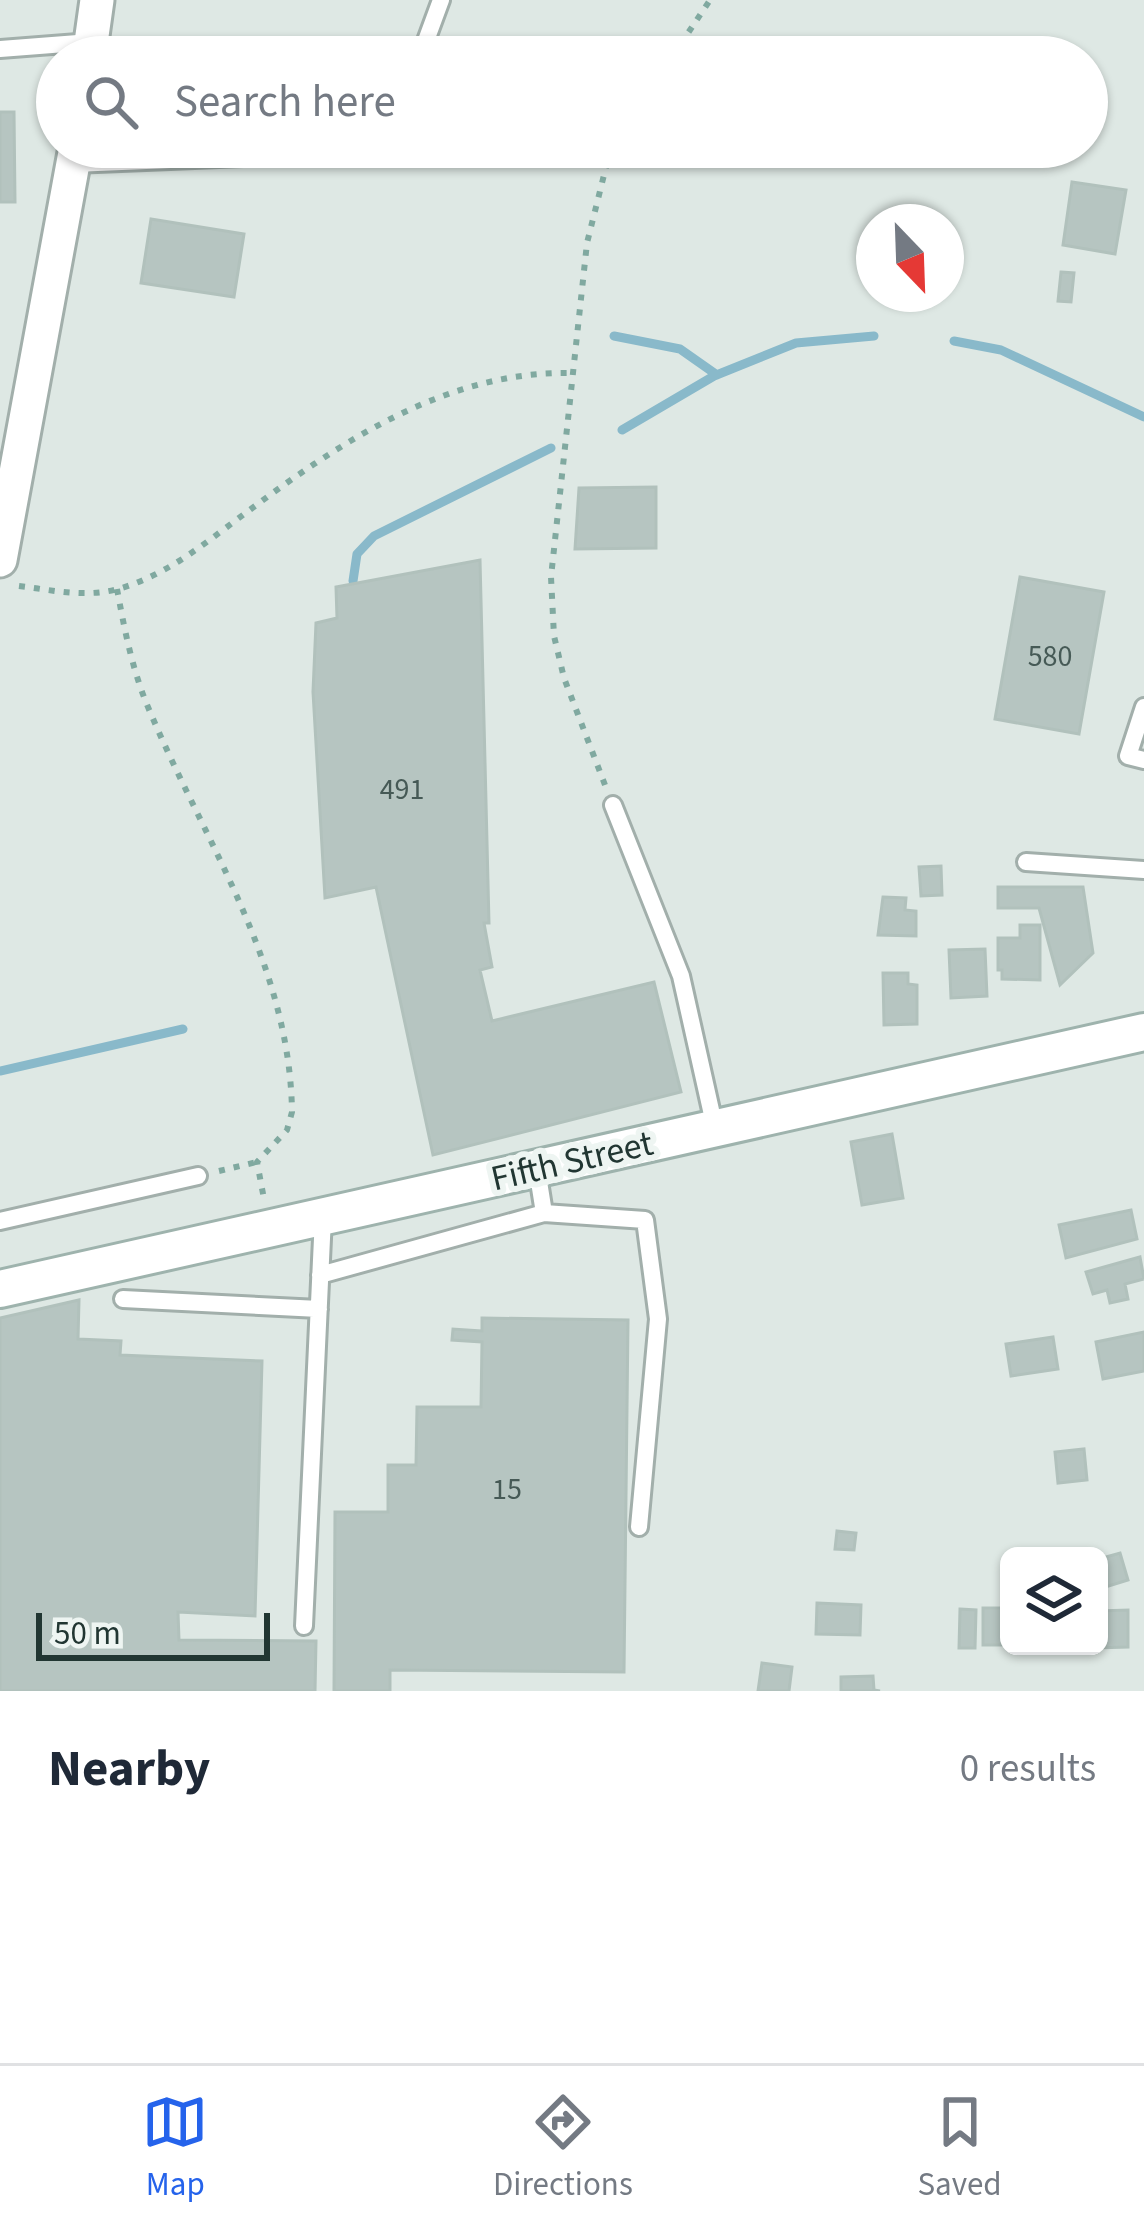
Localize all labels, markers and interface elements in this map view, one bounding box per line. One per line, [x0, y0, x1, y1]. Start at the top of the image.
search box [36, 36, 1108, 168]
icon: search [78, 69, 144, 135]
text: Search here [174, 70, 396, 134]
north arrow [856, 204, 964, 312]
house number: 580 [1028, 635, 1072, 678]
house number: 491 [380, 768, 424, 811]
street label: Fifth Street [486, 1118, 658, 1204]
house number: 15 [492, 1468, 522, 1511]
map controls [1000, 1547, 1108, 1655]
button: layers [1000, 1547, 1108, 1655]
scale bar [36, 1607, 270, 1660]
text: 50 m [54, 1610, 121, 1657]
text: Nearby [48, 1733, 210, 1805]
text: 0 results [960, 1741, 1096, 1797]
tab: Map [142, 2089, 208, 2208]
tab: Directions [493, 2089, 633, 2208]
tab: Saved [917, 2089, 1002, 2208]

